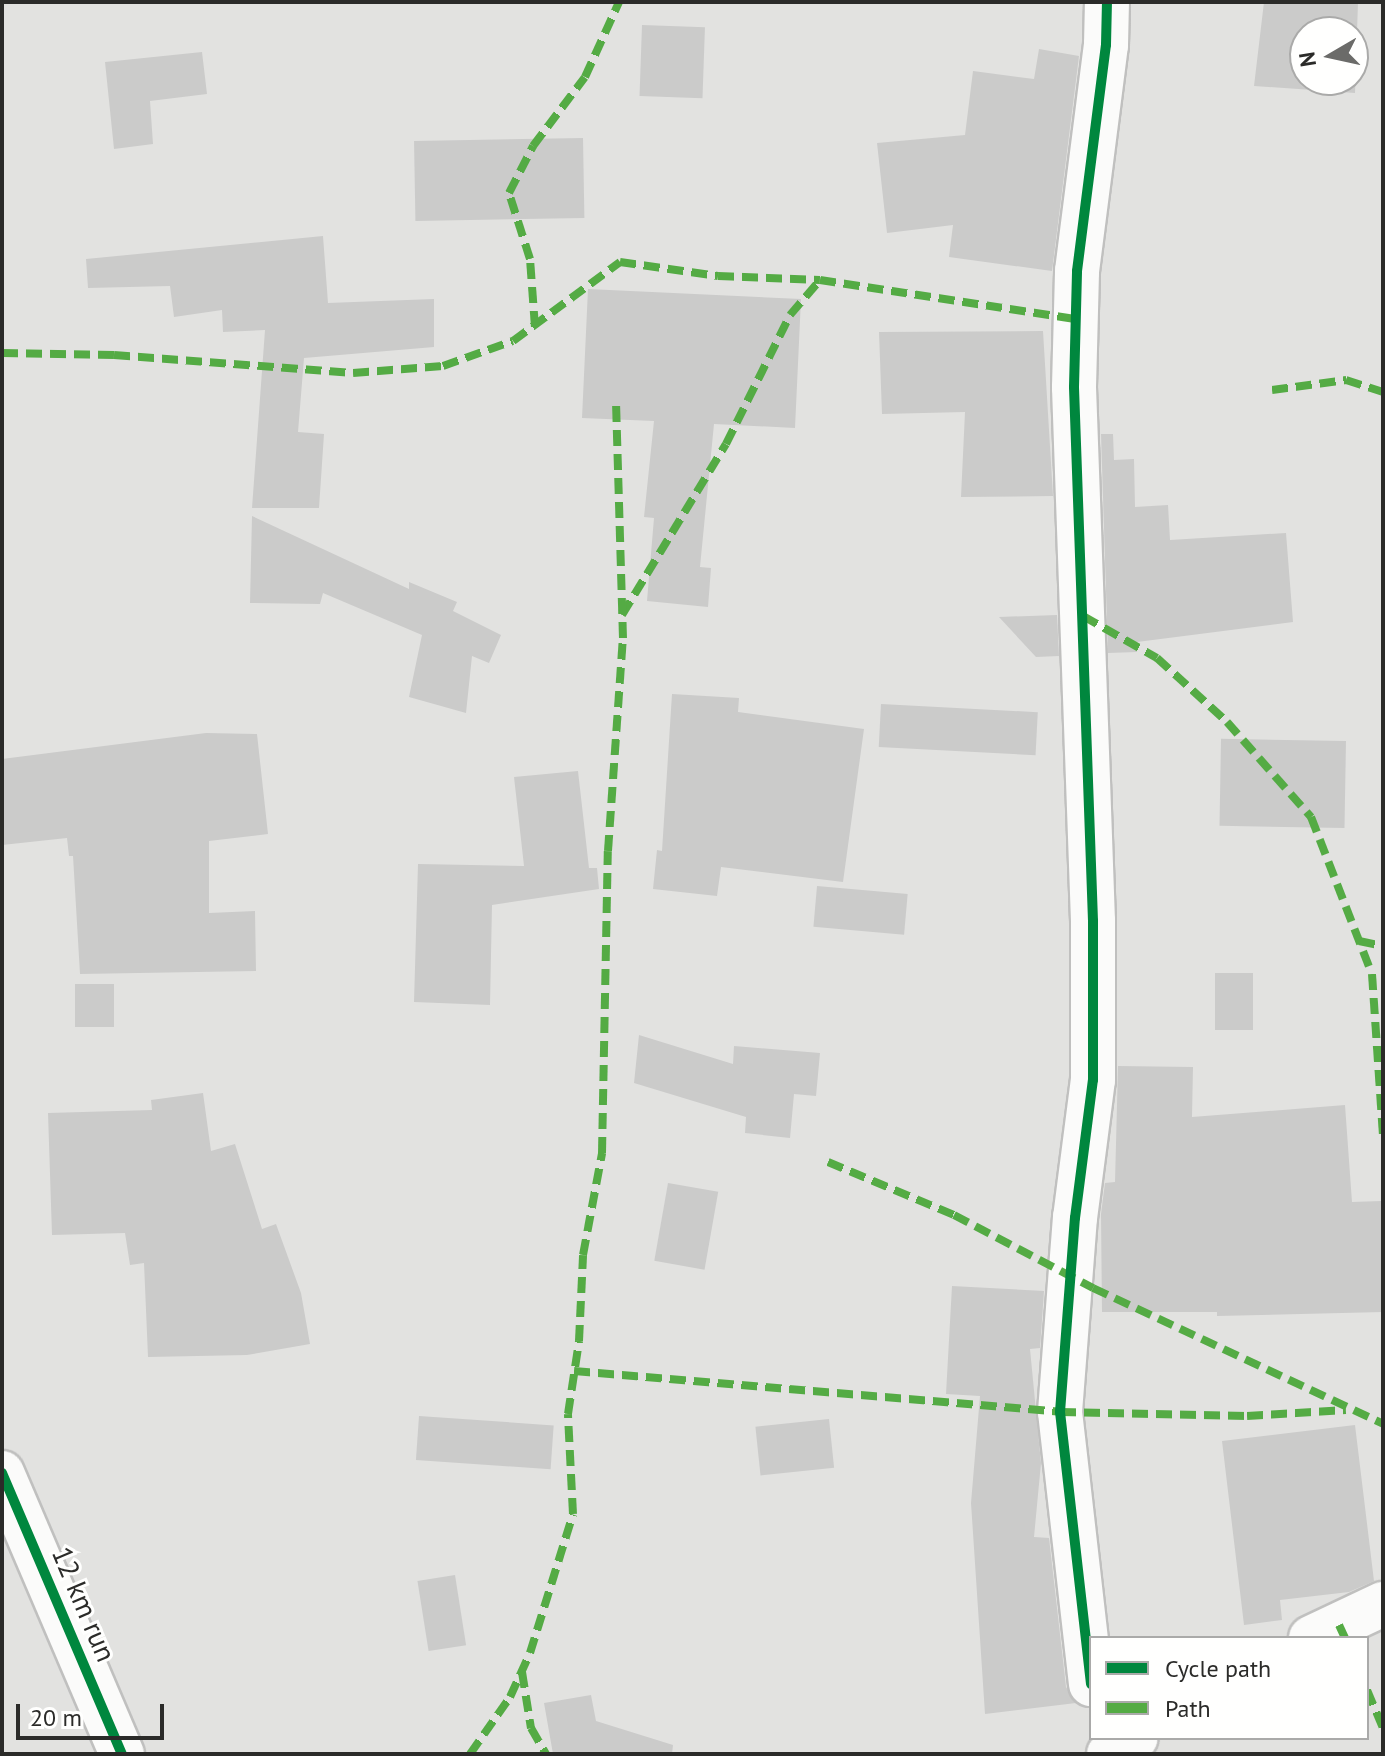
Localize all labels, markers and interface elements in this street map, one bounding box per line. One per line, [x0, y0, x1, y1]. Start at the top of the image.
north arrow [1289, 16, 1369, 96]
text: N [1292, 50, 1322, 69]
street label: 12 km run [45, 1541, 123, 1667]
legend [1089, 1636, 1369, 1740]
text: Cycle path [1165, 1653, 1271, 1684]
scale bar [20, 1688, 168, 1738]
text: Path [1165, 1693, 1211, 1724]
text: 20 m [30, 1702, 82, 1733]

